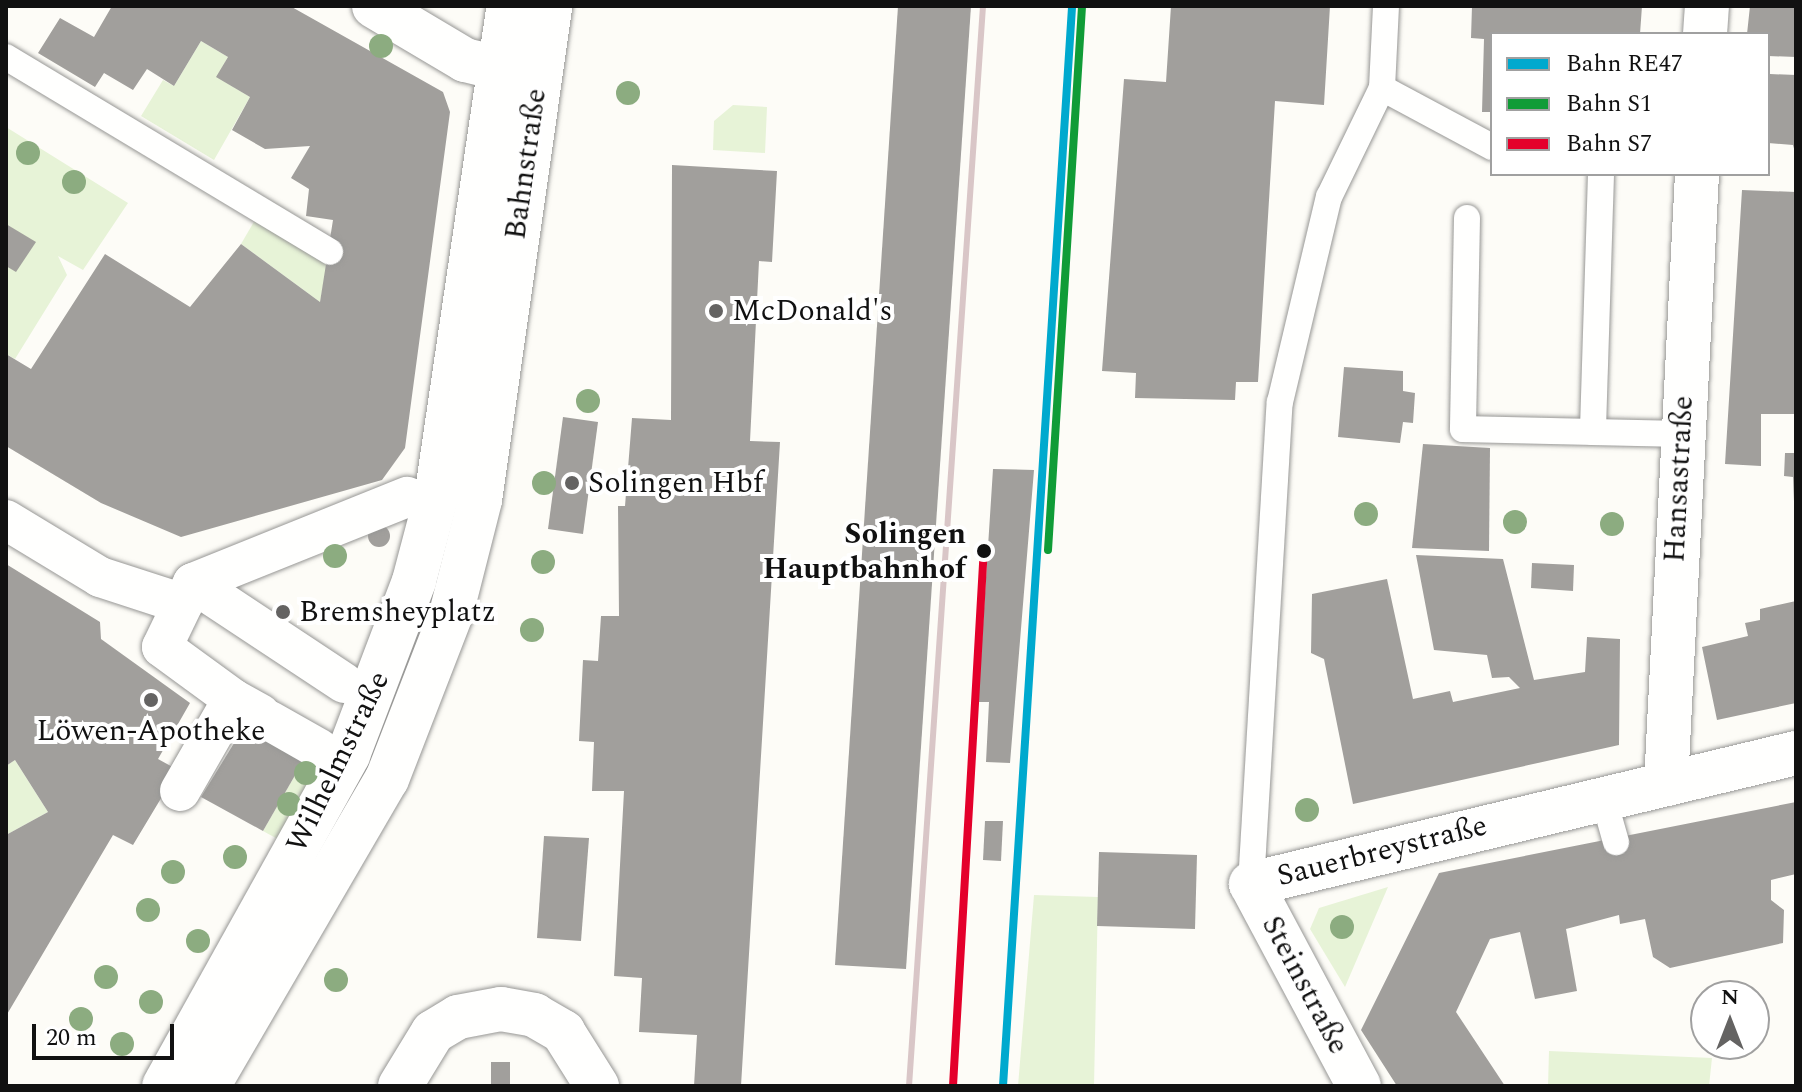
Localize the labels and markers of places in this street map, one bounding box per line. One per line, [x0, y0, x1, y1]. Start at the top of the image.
place label: McDonald's [732, 293, 892, 329]
marker: McDonald's [707, 302, 725, 320]
place label: Solingen Hbf [588, 465, 763, 501]
marker: Solingen Hbf [563, 474, 581, 492]
place label: Solingen Hauptbahnhof [763, 516, 966, 586]
marker: Solingen Hauptbahnhof [973, 540, 995, 562]
place label: Bremsheyplatz [299, 594, 496, 630]
marker: Bremsheyplatz [274, 603, 292, 621]
marker: Löwen-Apotheke [142, 691, 160, 709]
place label: Löwen-Apotheke [36, 713, 266, 749]

